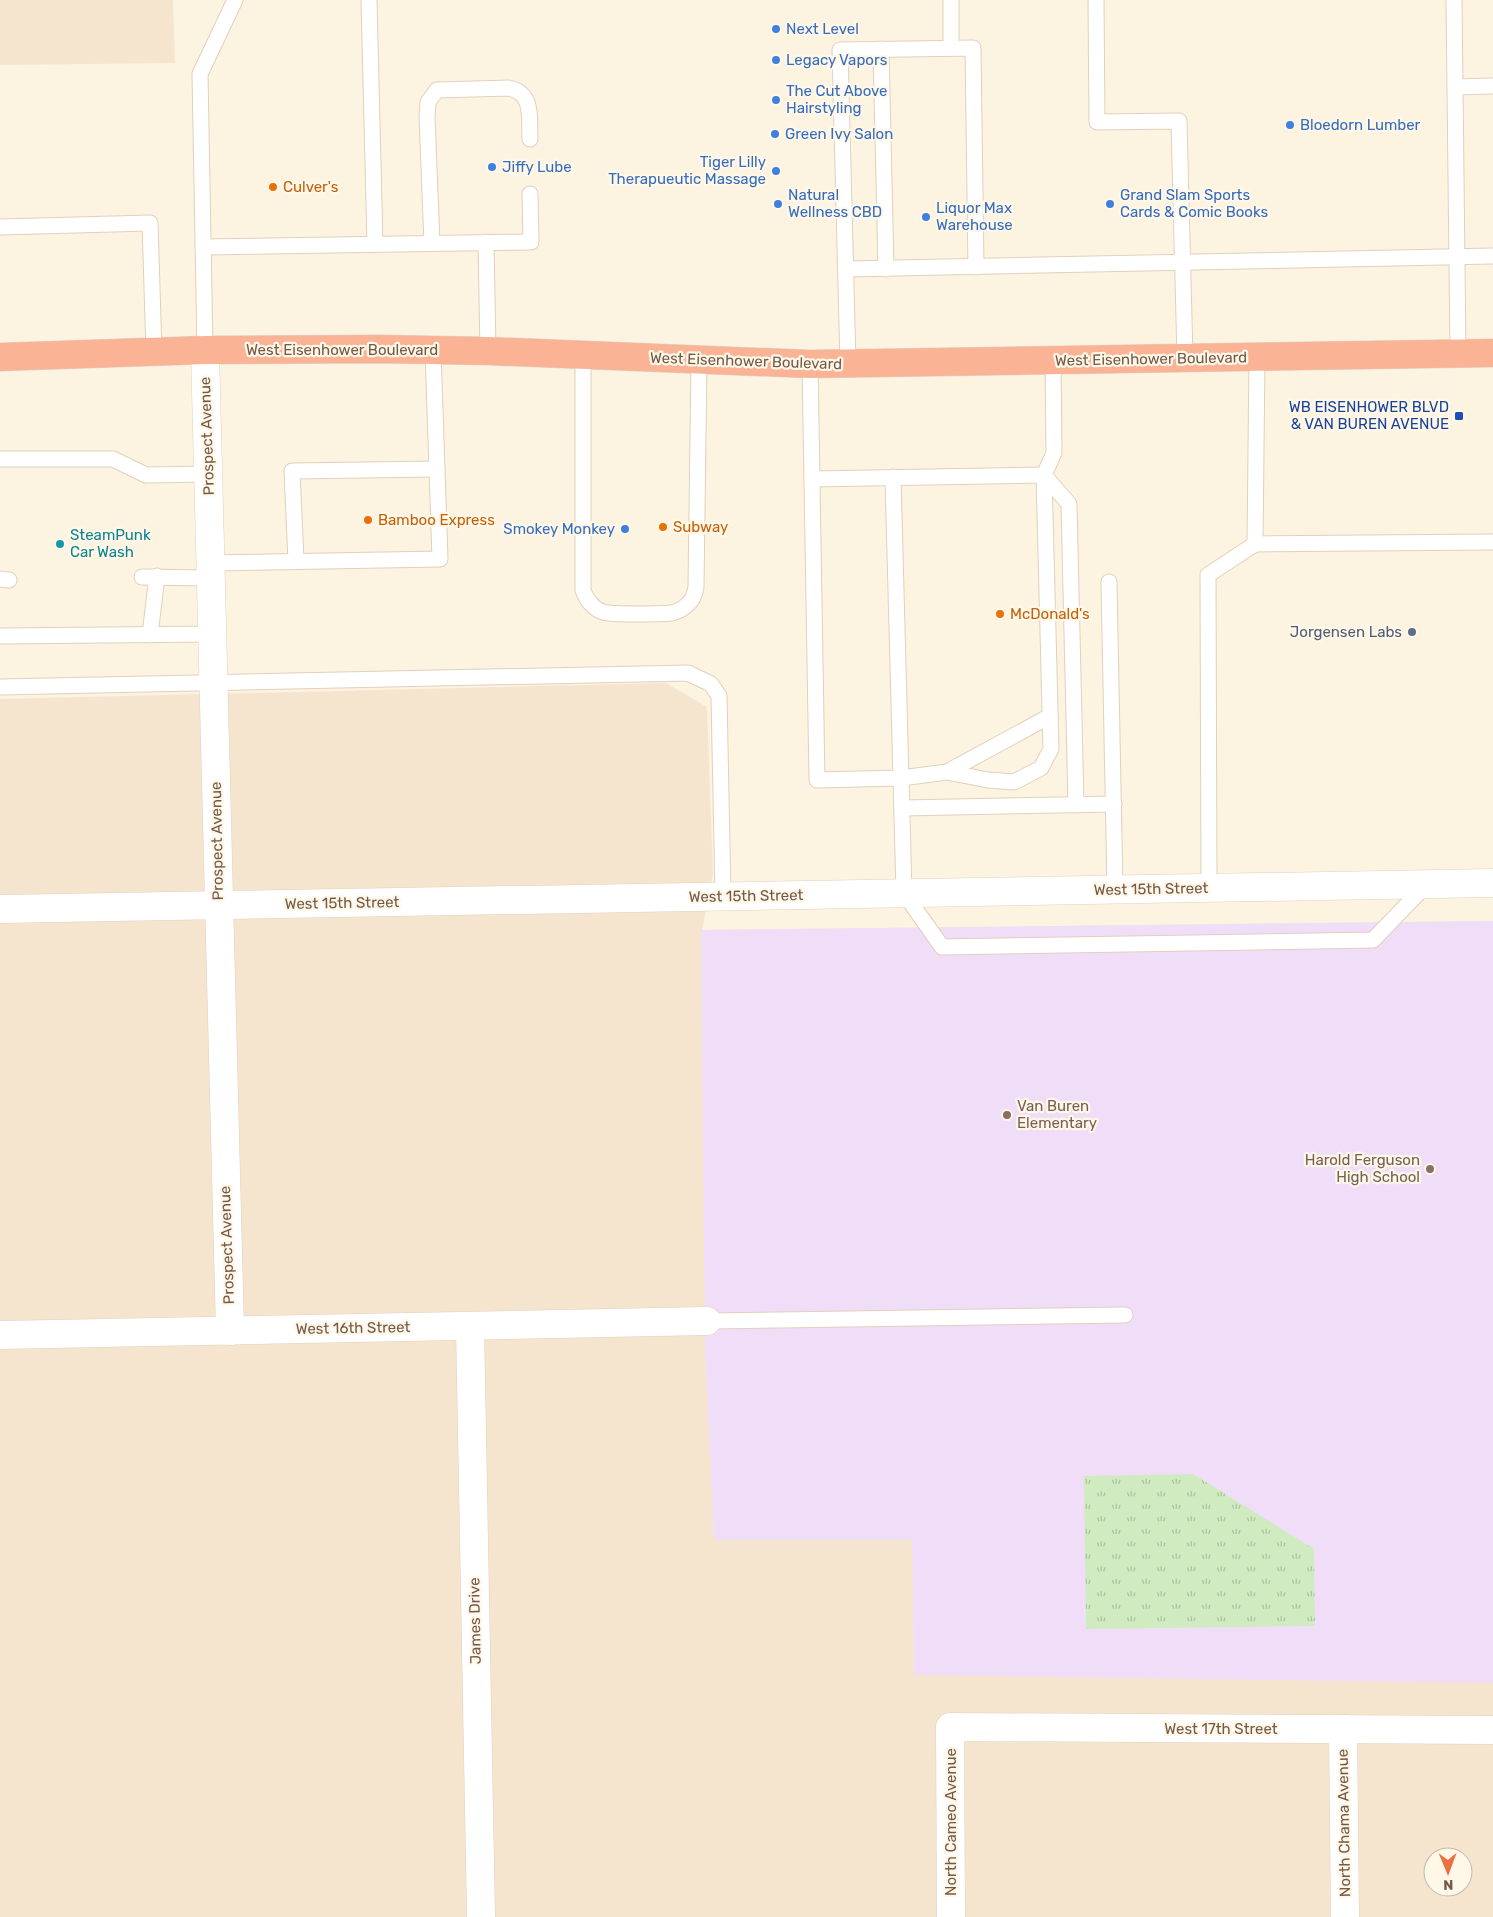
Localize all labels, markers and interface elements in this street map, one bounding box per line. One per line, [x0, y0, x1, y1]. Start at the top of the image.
place label: Next Level [786, 20, 859, 38]
marker: Next Level [770, 23, 782, 35]
place label: Legacy Vapors [786, 51, 888, 69]
marker: Legacy Vapors [770, 54, 782, 66]
place label: The Cut Above Hairstyling [786, 82, 888, 117]
marker: The Cut Above Hairstyling [770, 94, 782, 106]
place label: Bloedorn Lumber [1300, 116, 1421, 134]
marker: Bloedorn Lumber [1284, 119, 1296, 131]
place label: Green Ivy Salon [785, 125, 893, 143]
marker: Green Ivy Salon [769, 128, 781, 140]
place label: Tiger Lilly Therapueutic Massage [608, 153, 766, 188]
place label: Jiffy Lube [502, 158, 572, 176]
marker: Jiffy Lube [486, 161, 498, 173]
marker: Tiger Lilly Therapueutic Massage [770, 165, 782, 177]
place label: Culver's [283, 178, 339, 196]
marker: Culver's [267, 181, 279, 193]
place label: Natural Wellness CBD [788, 186, 882, 221]
place label: Grand Slam Sports Cards & Comic Books [1120, 186, 1269, 221]
marker: Natural Wellness CBD [772, 198, 784, 210]
marker: Grand Slam Sports Cards & Comic Books [1104, 198, 1116, 210]
place label: Liquor Max Warehouse [936, 199, 1013, 234]
marker: Liquor Max Warehouse [920, 211, 932, 223]
street label: West Eisenhower Boulevard [246, 341, 438, 359]
street label: West Eisenhower Boulevard [1055, 348, 1247, 370]
street label: West Eisenhower Boulevard [650, 349, 842, 373]
street label: Prospect Avenue [196, 376, 218, 496]
place label: WB EISENHOWER BLVD & VAN BUREN AVENUE [1289, 398, 1449, 433]
marker: WB EISENHOWER BLVD & VAN BUREN AVENUE [1453, 410, 1465, 422]
place label: Bamboo Express [378, 511, 495, 529]
marker: Bamboo Express [362, 514, 374, 526]
place label: Subway [673, 518, 728, 536]
place label: Smokey Monkey [503, 520, 615, 538]
marker: Subway [657, 521, 669, 533]
marker: Smokey Monkey [619, 523, 631, 535]
place label: SteamPunk Car Wash [70, 526, 151, 561]
marker: SteamPunk Car Wash [54, 538, 66, 550]
place label: McDonald's [1010, 605, 1090, 623]
marker: McDonald's [994, 608, 1006, 620]
place label: Jorgensen Labs [1290, 623, 1402, 641]
marker: Jorgensen Labs [1406, 626, 1418, 638]
street label: Prospect Avenue [207, 781, 227, 901]
street label: West 15th Street [1094, 879, 1209, 899]
street label: West 15th Street [689, 886, 804, 906]
street label: West 15th Street [285, 893, 400, 913]
place label: Van Buren Elementary [1017, 1097, 1097, 1132]
marker: Van Buren Elementary [1001, 1109, 1013, 1121]
place label: Harold Ferguson High School [1305, 1151, 1420, 1186]
marker: Harold Ferguson High School [1424, 1163, 1436, 1175]
street label: Prospect Avenue [216, 1185, 238, 1305]
street label: West 16th Street [295, 1318, 411, 1338]
street label: James Drive [465, 1577, 485, 1665]
street label: West 17th Street [1164, 1720, 1278, 1738]
street label: North Cameo Avenue [942, 1748, 960, 1896]
street label: North Chama Avenue [1334, 1749, 1354, 1897]
north arrow [1423, 1847, 1473, 1897]
text: N [1443, 1876, 1453, 1893]

